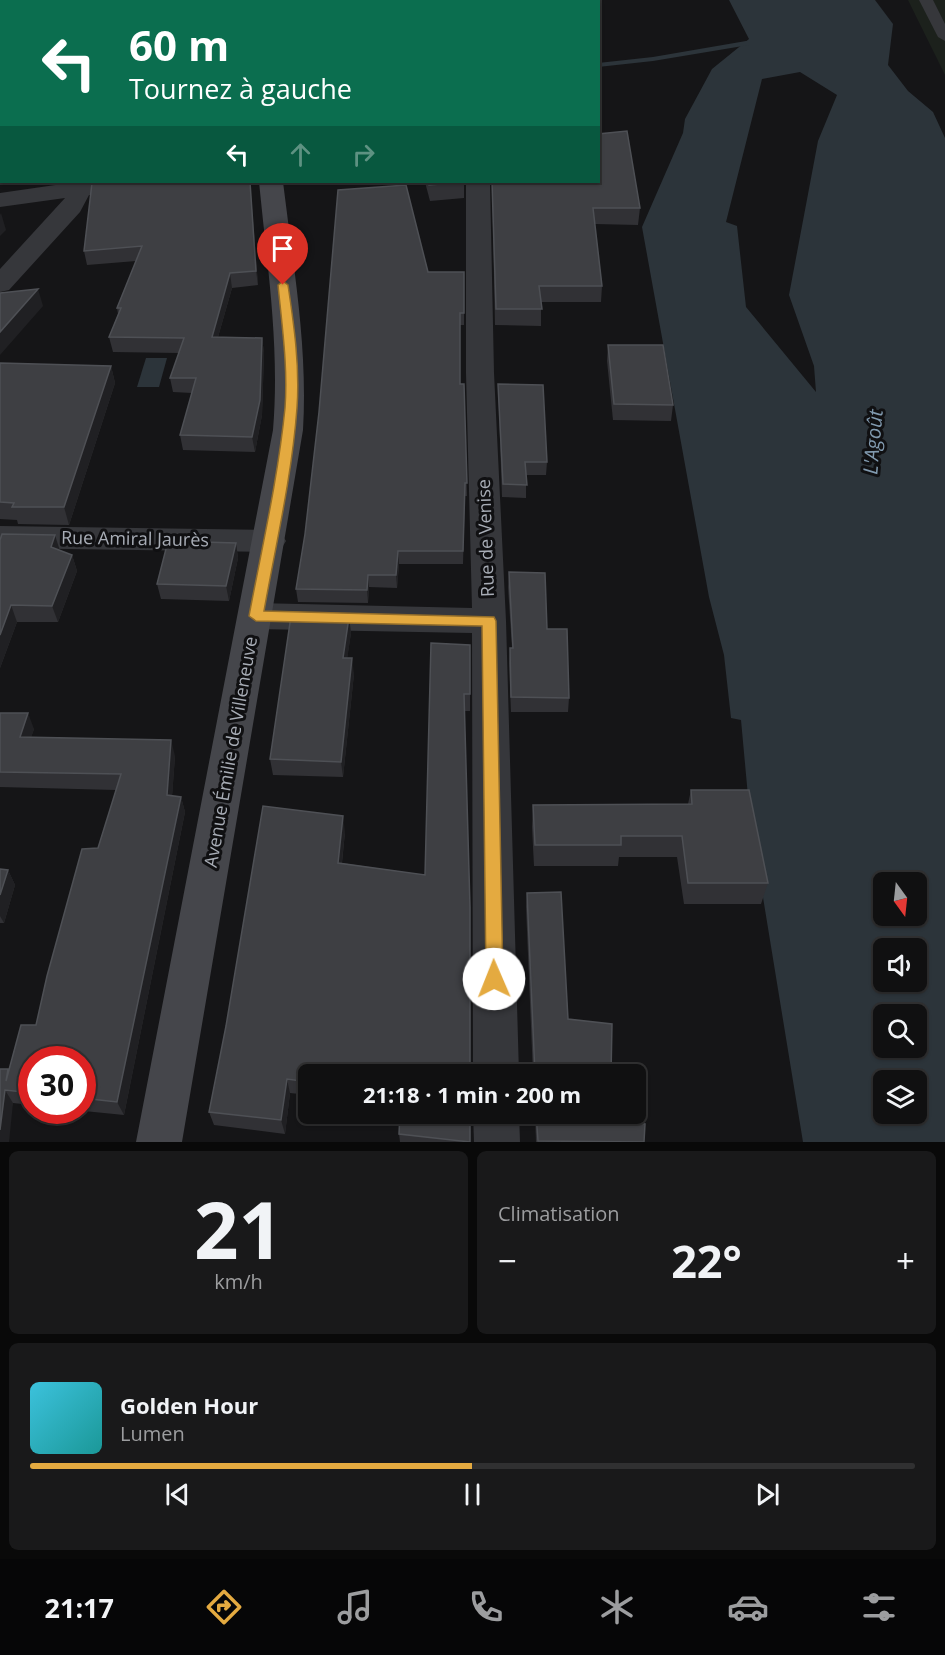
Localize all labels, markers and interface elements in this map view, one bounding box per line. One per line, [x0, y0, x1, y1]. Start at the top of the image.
text: 60 m [129, 16, 229, 73]
icon: left [30, 24, 108, 102]
text: Tournez à gauche [129, 70, 352, 107]
icon: left [221, 138, 254, 171]
icon: ahead [284, 138, 317, 171]
icon: right [347, 138, 380, 171]
pin [257, 223, 308, 285]
icon: arrive [266, 232, 299, 265]
water label: L'Agoût [856, 407, 889, 475]
street label: Rue de Venise [471, 479, 499, 597]
street label: Rue Amiral Jaurès [61, 525, 209, 551]
street label: Avenue Émilie de Villeneuve [198, 635, 262, 869]
north arrow [873, 872, 927, 926]
map controls [873, 872, 927, 1124]
button: sound [873, 938, 927, 992]
position arrow [462, 947, 526, 1011]
button: search [873, 1004, 927, 1058]
speed limit sign: 30 [18, 1046, 96, 1124]
button: layers [873, 1070, 927, 1124]
text: 21:18 · 1 min · 200 m [363, 1079, 581, 1109]
text: 21 [194, 1176, 283, 1282]
text: Climatisation [498, 1200, 620, 1227]
text: 22° [671, 1230, 742, 1291]
text: − [498, 1238, 517, 1283]
text: + [896, 1238, 915, 1283]
text: km/h [214, 1268, 263, 1295]
text: Golden Hour [120, 1390, 258, 1420]
text: Lumen [120, 1420, 185, 1447]
icon: previous [161, 1478, 194, 1511]
icon: pause [456, 1478, 489, 1511]
icon: next [751, 1478, 784, 1511]
icon: directions [203, 1586, 245, 1628]
icon: music [334, 1586, 376, 1628]
icon: phone [465, 1586, 507, 1628]
icon: climate [596, 1586, 638, 1628]
icon: car [727, 1586, 769, 1628]
icon: filters [858, 1586, 900, 1628]
text: 21:17 [45, 1589, 114, 1626]

